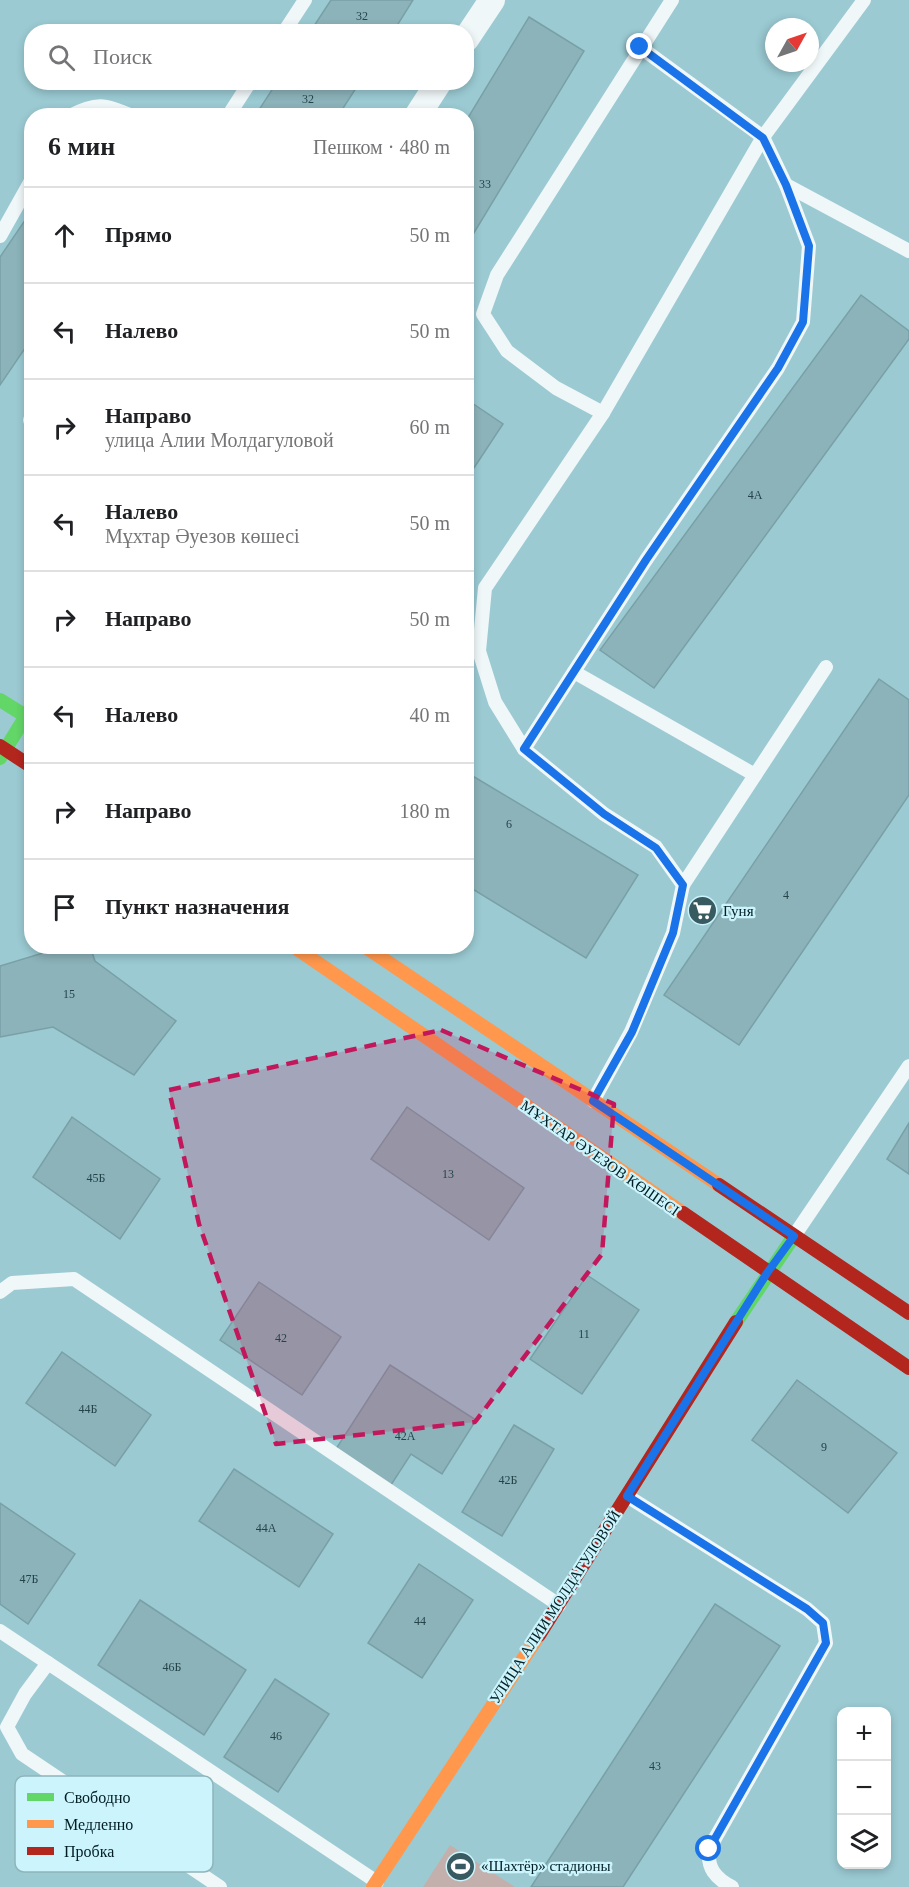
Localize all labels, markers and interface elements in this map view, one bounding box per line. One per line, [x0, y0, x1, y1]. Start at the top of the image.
house number: 32 [356, 9, 368, 23]
north arrow [765, 18, 819, 72]
search box [24, 24, 474, 90]
route end [626, 33, 652, 59]
icon: search [45, 41, 78, 74]
text: Поиск [93, 44, 152, 69]
house number: 32 [302, 92, 314, 106]
text: 6 мин [48, 132, 115, 161]
text: Пешком · 480 m [313, 136, 450, 158]
house number: 33 [479, 177, 491, 191]
icon: ahead [48, 219, 81, 252]
text: Прямо [105, 222, 172, 247]
text: 50 m [409, 224, 450, 246]
icon: left [48, 315, 81, 348]
text: Налево [105, 318, 178, 343]
text: 50 m [409, 320, 450, 342]
text: Направо [105, 403, 191, 428]
icon: right [48, 411, 81, 444]
text: 60 m [409, 416, 450, 438]
text: улица Алии Молдагуловой [105, 429, 334, 451]
house number: 4А [748, 488, 763, 502]
text: Налево [105, 499, 178, 524]
icon: left [48, 507, 81, 540]
text: 50 m [409, 512, 450, 534]
text: Мұхтар Әуезов көшесі [105, 525, 300, 547]
icon: right [48, 603, 81, 636]
text: Направо [105, 606, 191, 631]
text: 50 m [409, 608, 450, 630]
icon: left [48, 699, 81, 732]
text: Налево [105, 702, 178, 727]
text: 40 m [409, 704, 450, 726]
icon: right [48, 795, 81, 828]
text: Направо [105, 798, 191, 823]
text: 180 m [399, 800, 450, 822]
house number: 6 [506, 817, 512, 831]
house number: 4 [783, 888, 789, 902]
icon: arrive [48, 891, 81, 924]
text: Пункт назначения [105, 894, 290, 919]
supermarket icon: Гуня [686, 895, 718, 927]
place label: Гуня [723, 903, 754, 919]
house number: 15 [63, 987, 75, 1001]
street label: МҰХТАР ӘУЕЗОВ КӨШЕСІ [518, 1097, 682, 1219]
house number: 13 [442, 1167, 454, 1181]
house number: 45Б [87, 1171, 106, 1185]
house number: 11 [578, 1327, 590, 1341]
house number: 42 [275, 1331, 287, 1345]
house number: 44Б [79, 1402, 98, 1416]
house number: 42А [395, 1429, 416, 1443]
house number: 9 [821, 1440, 827, 1454]
house number: 42Б [499, 1473, 518, 1487]
street label: УЛИЦА АЛИИ МОЛДАГУЛОВОЙ [487, 1507, 624, 1706]
house number: 44А [256, 1521, 277, 1535]
house number: 47Б [20, 1572, 39, 1586]
house number: 44 [414, 1614, 426, 1628]
house number: 46Б [163, 1660, 182, 1674]
map controls [837, 1707, 891, 1869]
button: + [837, 1707, 891, 1761]
house number: 46 [270, 1729, 282, 1743]
house number: 43 [649, 1759, 661, 1773]
button: − [837, 1761, 891, 1815]
legend [15, 1776, 213, 1872]
text: Свободно [64, 1789, 131, 1807]
button: layers [837, 1815, 891, 1869]
text: Медленно [64, 1816, 133, 1834]
route start [695, 1835, 721, 1861]
text: Пробка [64, 1843, 114, 1861]
sports icon: «Шахтёр» стадионы [444, 1850, 476, 1882]
place label: «Шахтёр» стадионы [481, 1858, 611, 1874]

